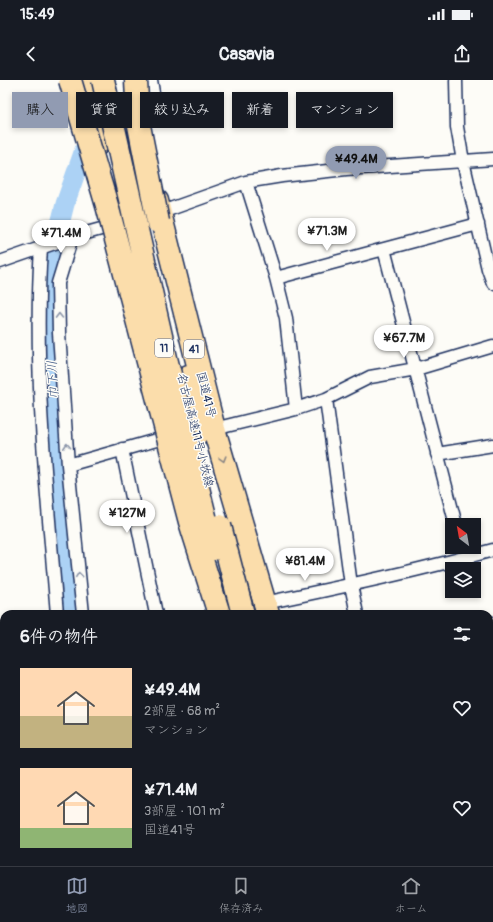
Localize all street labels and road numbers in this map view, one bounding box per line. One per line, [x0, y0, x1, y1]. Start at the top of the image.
road number: 11 [155, 339, 173, 357]
road number: 41 [184, 340, 204, 358]
street label: 国道41号 [193, 370, 219, 420]
street label: 名古屋高速11号小牧線 [174, 371, 216, 489]

